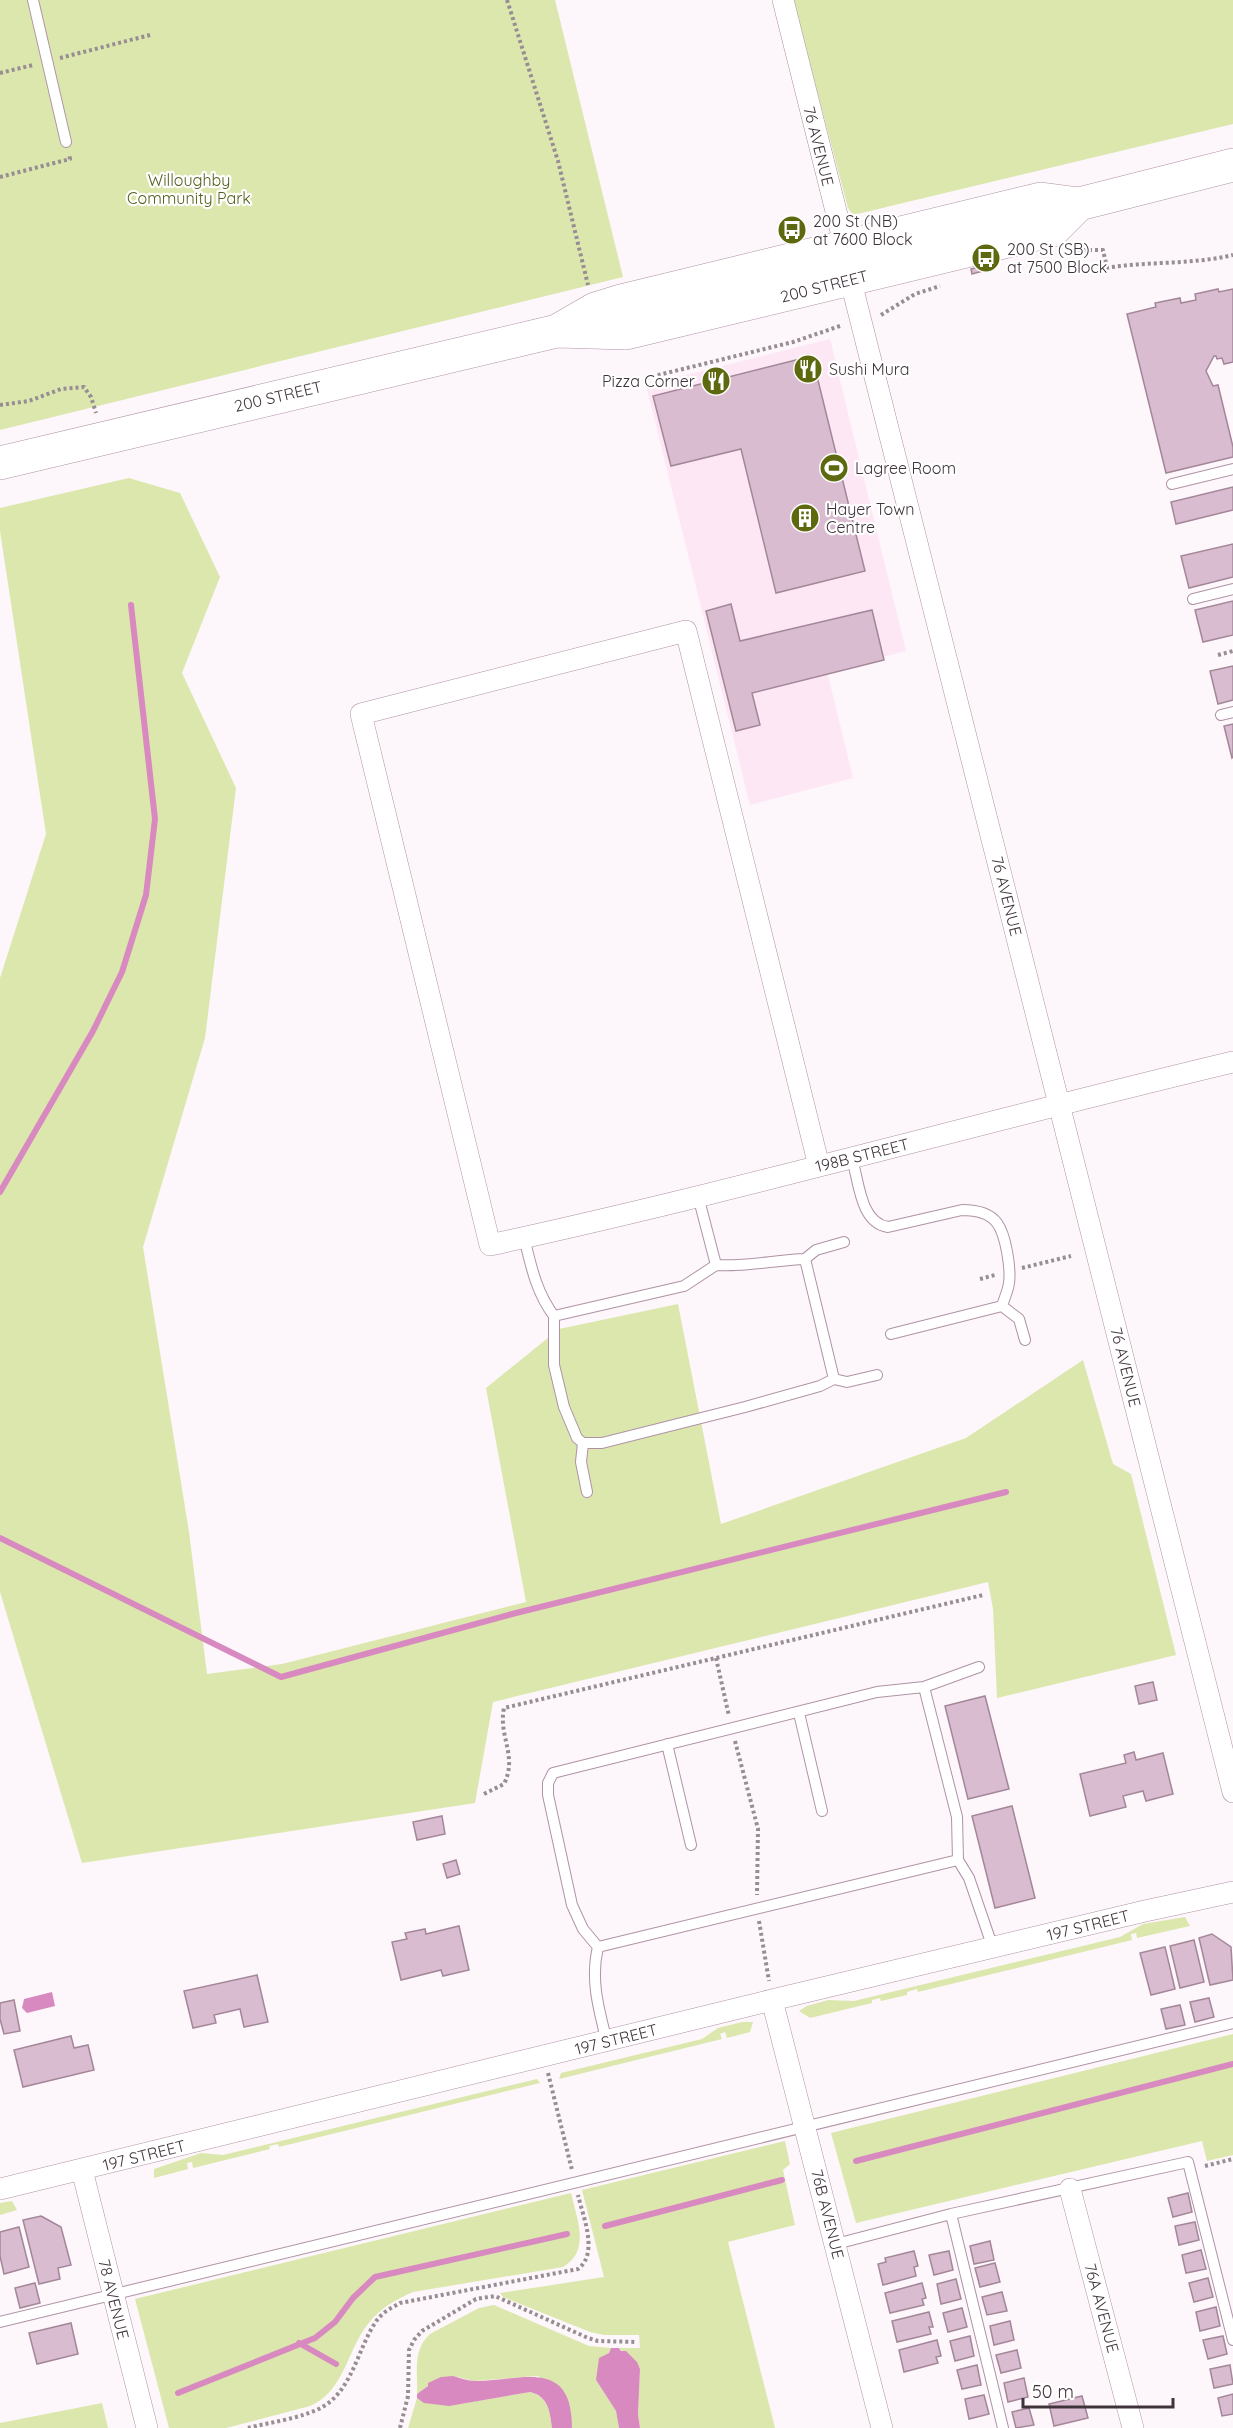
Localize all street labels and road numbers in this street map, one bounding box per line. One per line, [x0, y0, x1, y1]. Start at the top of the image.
street label: 76 AVENUE [799, 104, 839, 188]
street label: 200 STREET [778, 265, 870, 307]
street label: 200 STREET [232, 376, 324, 416]
street label: 76 AVENUE [987, 854, 1027, 938]
street label: 198B STREET [813, 1134, 911, 1176]
street label: 76 AVENUE [1106, 1325, 1146, 1409]
street label: 197 STREET [1045, 1905, 1132, 1945]
street label: 197 STREET [573, 2019, 660, 2059]
street label: 197 STREET [101, 2135, 188, 2175]
street label: 76B AVENUE [807, 2167, 849, 2261]
street label: 78 AVENUE [94, 2257, 134, 2341]
street label: 76A AVENUE [1080, 2261, 1124, 2355]

